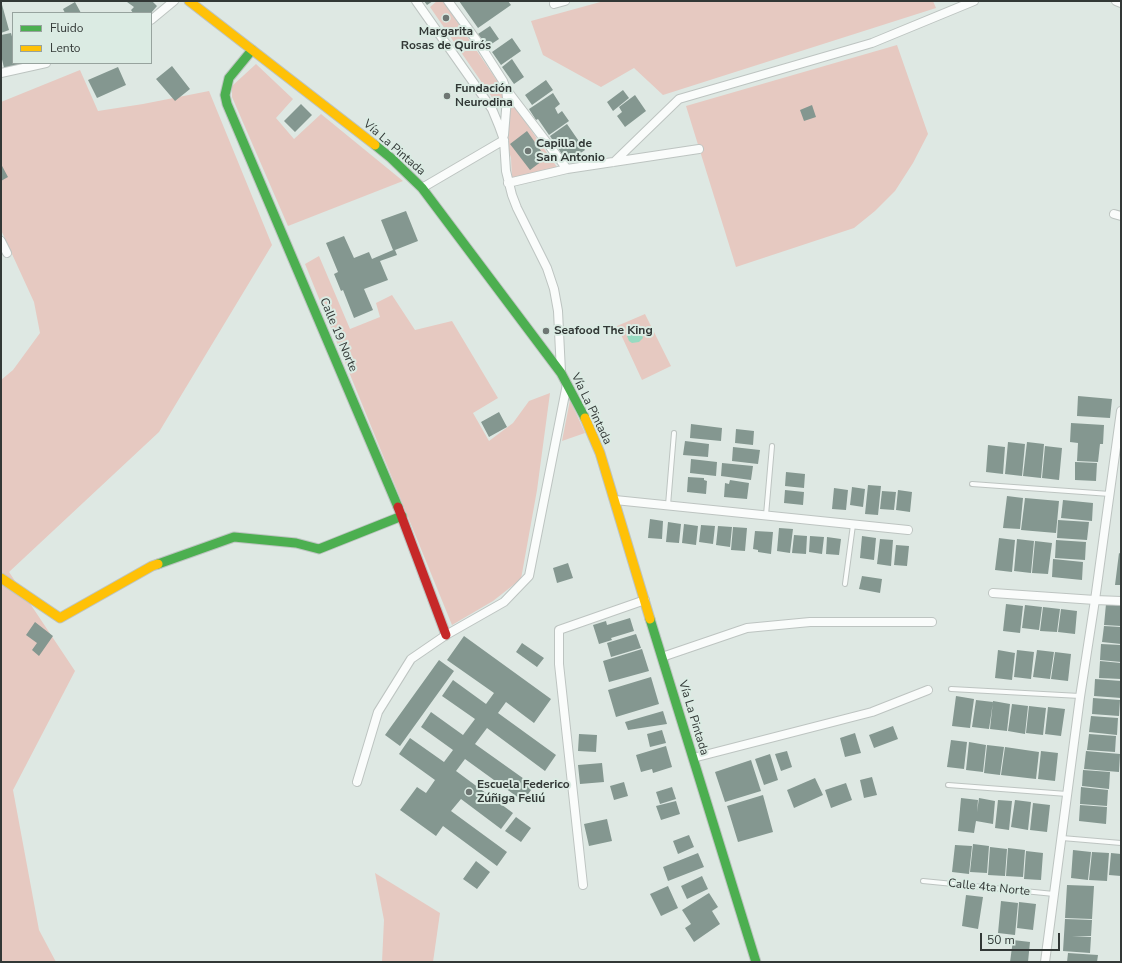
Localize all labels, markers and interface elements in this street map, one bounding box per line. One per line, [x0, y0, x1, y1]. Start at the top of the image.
legend [12, 12, 152, 64]
marker: Margarita Rosas de Quirós [441, 13, 451, 23]
text: Fluido [50, 20, 83, 36]
place label: Margarita Rosas de Quirós [401, 25, 491, 53]
text: Lento [50, 40, 80, 56]
place label: Fundación Neurodina [455, 82, 513, 110]
marker: Fundación Neurodina [442, 91, 452, 101]
street label: Vía La Pintada [360, 117, 428, 179]
place label: Capilla de San Antonio [536, 137, 605, 165]
marker: Capilla de San Antonio [523, 146, 533, 156]
street label: Calle 19 Norte [316, 296, 360, 374]
place label: Seafood The King [554, 324, 653, 338]
marker: Seafood The King [541, 326, 551, 336]
street label: Vía La Pintada [568, 371, 614, 447]
street label: Vía La Pintada [675, 679, 711, 757]
place label: Escuela Federico Zúñiga Feliú [477, 778, 570, 806]
marker: Escuela Federico Zúñiga Feliú [464, 787, 474, 797]
street label: Calle 4ta Norte [947, 877, 1031, 899]
scale bar [982, 925, 1062, 951]
text: 50 m [987, 932, 1015, 948]

